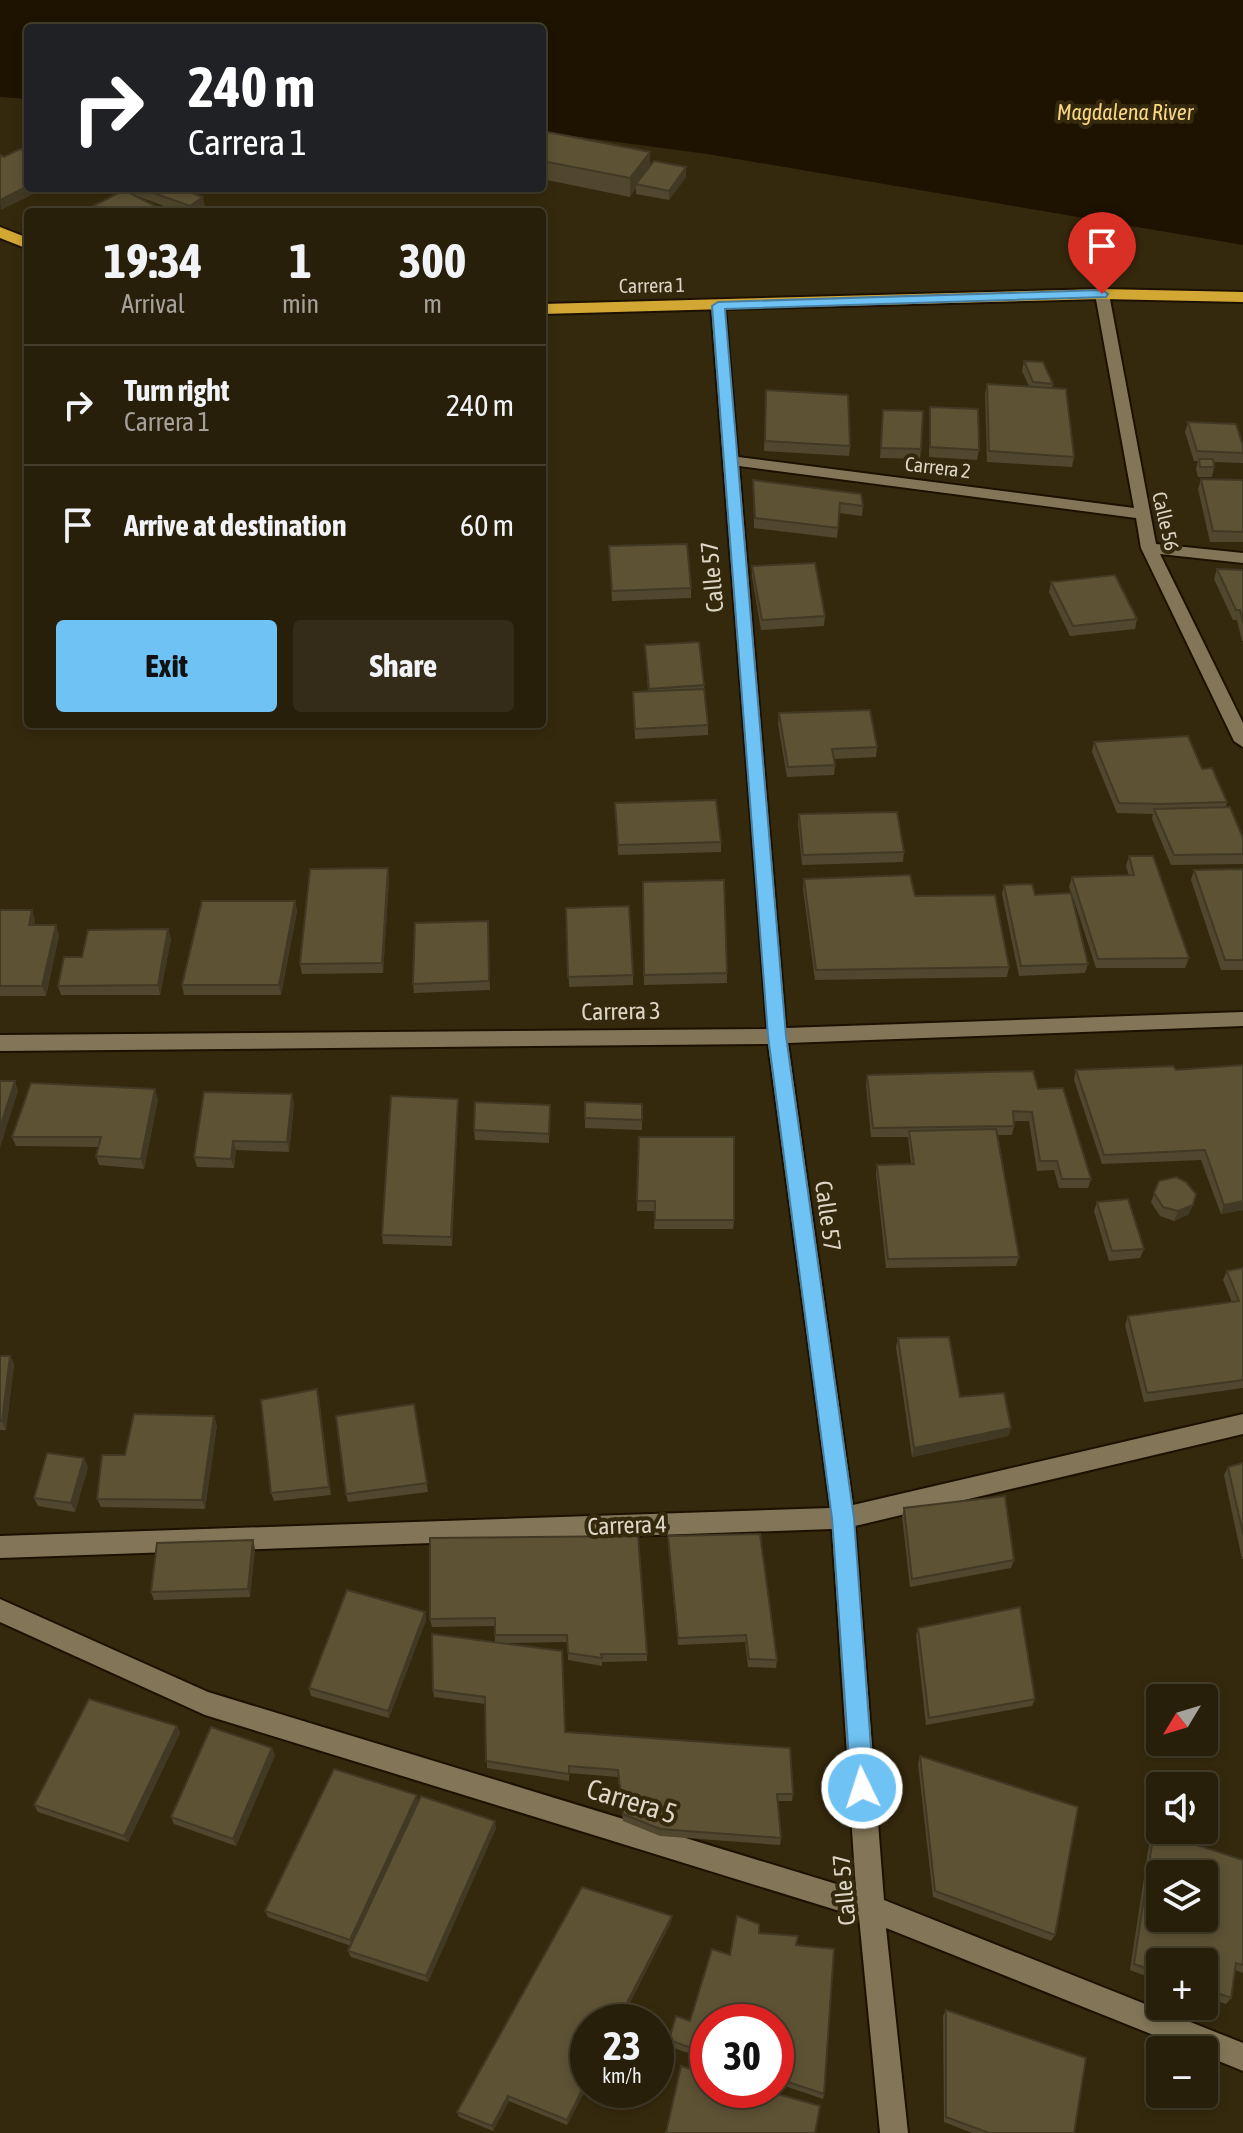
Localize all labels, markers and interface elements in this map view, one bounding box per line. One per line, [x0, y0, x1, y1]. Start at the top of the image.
text: 240 m [188, 55, 315, 119]
icon: right [56, 56, 160, 160]
water label: Magdalena River [1057, 99, 1195, 125]
text: Carrera 1 [188, 121, 307, 163]
pin [1068, 212, 1136, 294]
icon: arrive [1080, 224, 1124, 268]
text: 19:34 [104, 233, 202, 288]
text: 1 [289, 233, 312, 288]
text: 300 [399, 233, 466, 288]
street label: Carrera 1 [619, 273, 685, 297]
text: Arrival [121, 289, 185, 319]
text: min [282, 289, 319, 319]
text: m [423, 289, 442, 319]
text: Turn right [124, 373, 230, 407]
icon: right [56, 383, 100, 427]
text: 240 m [446, 388, 514, 422]
text: Carrera 1 [124, 407, 210, 437]
street label: Carrera 2 [904, 452, 972, 482]
street label: Calle 56 [1148, 490, 1184, 552]
icon: arrive [56, 503, 100, 547]
text: Arrive at destination [124, 508, 346, 542]
text: 60 m [460, 508, 514, 542]
street label: Calle 57 [695, 540, 729, 614]
button: Exit [56, 620, 277, 712]
button: Share [293, 620, 514, 712]
street label: Carrera 3 [581, 997, 661, 1025]
street label: Calle 57 [810, 1179, 846, 1253]
street label: Carrera 4 [587, 1510, 667, 1540]
north arrow [1146, 1684, 1218, 1756]
map controls [1146, 1684, 1218, 2108]
position arrow [820, 1746, 904, 1830]
street label: Carrera 5 [583, 1772, 681, 1830]
button: sound [1146, 1772, 1218, 1844]
street label: Calle 57 [827, 1853, 861, 1927]
button: layers [1146, 1860, 1218, 1932]
button: + [1146, 1948, 1218, 2020]
speed limit sign: 30 [690, 2004, 794, 2108]
text: 23 [603, 2023, 641, 2068]
button: − [1146, 2036, 1218, 2108]
text: km/h [602, 2064, 642, 2087]

